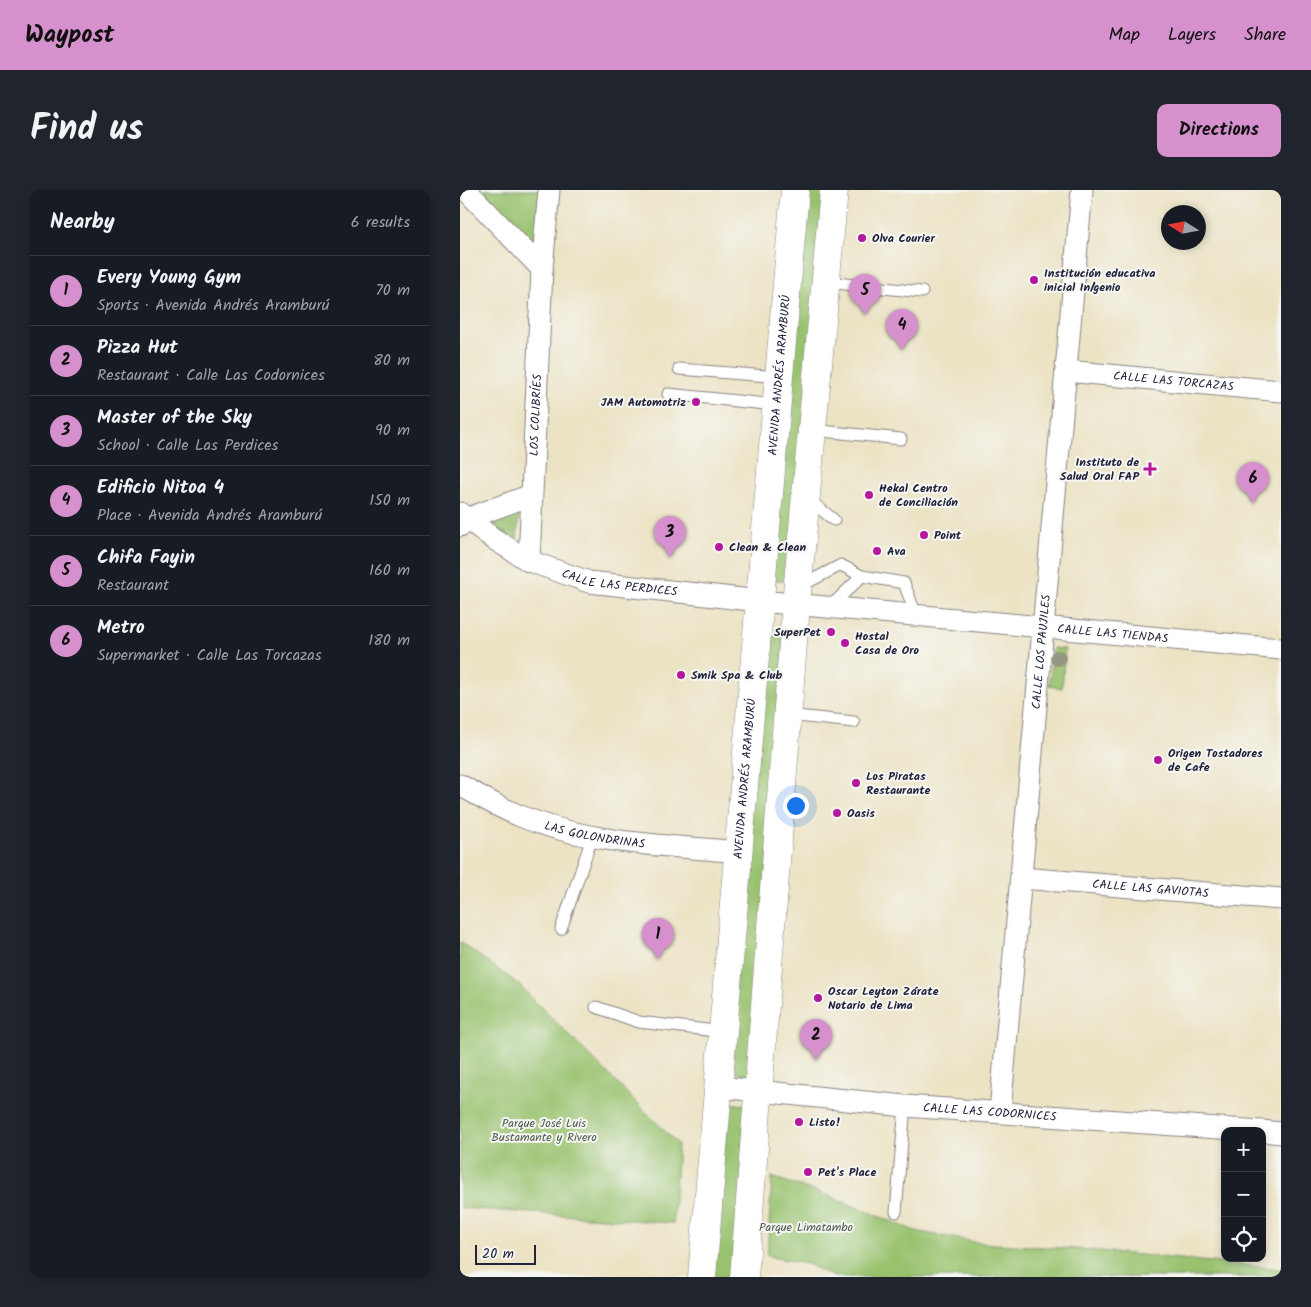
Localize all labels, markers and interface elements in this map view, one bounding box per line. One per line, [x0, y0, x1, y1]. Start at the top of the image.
text: Waypost [25, 16, 114, 55]
text: Map [1109, 21, 1140, 50]
text: Layers [1168, 21, 1216, 50]
text: Share [1244, 21, 1286, 50]
text: Find us [30, 102, 143, 158]
button: Directions [1157, 104, 1281, 157]
north arrow [1161, 205, 1206, 250]
text: Nearby [50, 206, 115, 239]
text: 6 results [351, 210, 410, 235]
place label: Olva Courier [872, 229, 935, 248]
marker: Olva Courier [856, 232, 868, 244]
text: Every Young Gym [97, 263, 241, 293]
place label: Institución educativa inicial In/genio [1044, 264, 1155, 297]
pin: 5 [849, 274, 881, 315]
marker: Institución educativa inicial In/genio [1028, 274, 1040, 286]
text: 1 [64, 278, 68, 303]
text: 70 m [375, 278, 410, 303]
text: Sports · Avenida Andrés Aramburú [97, 293, 329, 318]
street label: AVENIDA ANDRÉS ARAMBURÚ [763, 294, 795, 456]
pin: 4 [886, 309, 918, 350]
text: Pizza Hut [97, 333, 178, 363]
text: 2 [61, 348, 71, 373]
text: 80 m [373, 348, 410, 373]
text: Restaurant · Calle Las Codornices [97, 363, 325, 388]
street label: CALLE LAS TORCAZAS [1112, 366, 1235, 396]
street label: LOS COLIBRÍES [524, 373, 547, 456]
place label: JAM Automotriz [601, 393, 686, 412]
marker: JAM Automotriz [690, 396, 702, 408]
text: Master of the Sky [97, 403, 252, 433]
text: 3 [62, 418, 70, 443]
text: 90 m [375, 418, 410, 443]
text: School · Calle Las Perdices [97, 433, 278, 458]
place label: Instituto de Salud Oral FAP [1060, 453, 1139, 486]
marker: Instituto de Salud Oral FAP [1143, 462, 1157, 476]
pin: 6 [1237, 462, 1269, 503]
text: Edificio Nitoa 4 [97, 473, 224, 503]
place label: Hekal Centro de Conciliación [879, 479, 958, 512]
text: 4 [62, 488, 70, 513]
text: 150 m [369, 488, 410, 513]
marker: Hekal Centro de Conciliación [863, 489, 875, 501]
text: Place · Avenida Andrés Aramburú [97, 503, 322, 528]
pin: 3 [654, 516, 686, 557]
place label: Point [934, 526, 962, 545]
marker: Point [918, 529, 930, 541]
place label: Clean & Clean [729, 538, 806, 557]
marker: Clean & Clean [713, 541, 725, 553]
place label: Ava [887, 542, 906, 561]
text: Chifa Fayin [97, 543, 195, 573]
marker: Ava [871, 545, 883, 557]
text: 5 [62, 558, 70, 583]
text: 160 m [369, 558, 410, 583]
street label: CALLE LAS PERDICES [559, 564, 679, 601]
text: Restaurant [97, 573, 169, 598]
street label: CALLE LOS PAUJILES [1026, 593, 1056, 710]
text: Metro [97, 613, 145, 643]
street label: CALLE LAS TIENDAS [1056, 619, 1170, 648]
place label: SuperPet [774, 623, 822, 642]
marker: SuperPet [825, 626, 837, 638]
place label: Hostal Casa de Oro [855, 627, 920, 660]
text: 6 [62, 628, 70, 653]
text: 180 m [368, 628, 410, 653]
marker: Hostal Casa de Oro [839, 637, 851, 649]
text: Supermarket · Calle Las Torcazas [97, 643, 322, 668]
place label: Smik Spa & Club [691, 666, 782, 685]
marker: Smik Spa & Club [675, 669, 687, 681]
street label: AVENIDA ANDRÉS ARAMBURÚ [728, 698, 761, 860]
place label: Origen Tostadores de Cafe [1168, 744, 1263, 777]
marker: Origen Tostadores de Cafe [1152, 754, 1164, 766]
place label: Los Piratas Restaurante [866, 767, 931, 800]
marker: Los Piratas Restaurante [850, 777, 862, 789]
your location [783, 793, 809, 819]
place label: Oasis [847, 804, 875, 823]
marker: Oasis [831, 807, 843, 819]
street label: LAS GOLONDRINAS [542, 816, 647, 853]
street label: CALLE LAS GAVIOTAS [1092, 874, 1210, 903]
pin: 1 [642, 918, 674, 959]
place label: Oscar Leyton Zárate Notario de Lima [828, 982, 939, 1015]
marker: Oscar Leyton Zárate Notario de Lima [812, 992, 824, 1004]
pin: 2 [800, 1019, 832, 1060]
street label: CALLE LAS CODORNICES [922, 1098, 1058, 1126]
place label: Listo! [809, 1113, 841, 1132]
park label: Parque José Luis Bustamante y Rivero [491, 1114, 597, 1147]
marker: Listo! [793, 1116, 805, 1128]
map controls [1221, 1127, 1266, 1262]
button: + [1221, 1127, 1266, 1172]
place label: Pet's Place [818, 1163, 876, 1182]
marker: Pet's Place [802, 1166, 814, 1178]
button: − [1221, 1172, 1266, 1217]
button: locate [1221, 1217, 1266, 1262]
park label: Parque Limatambo [759, 1218, 853, 1237]
scale bar [475, 1242, 536, 1265]
text: 20 m [482, 1243, 514, 1265]

